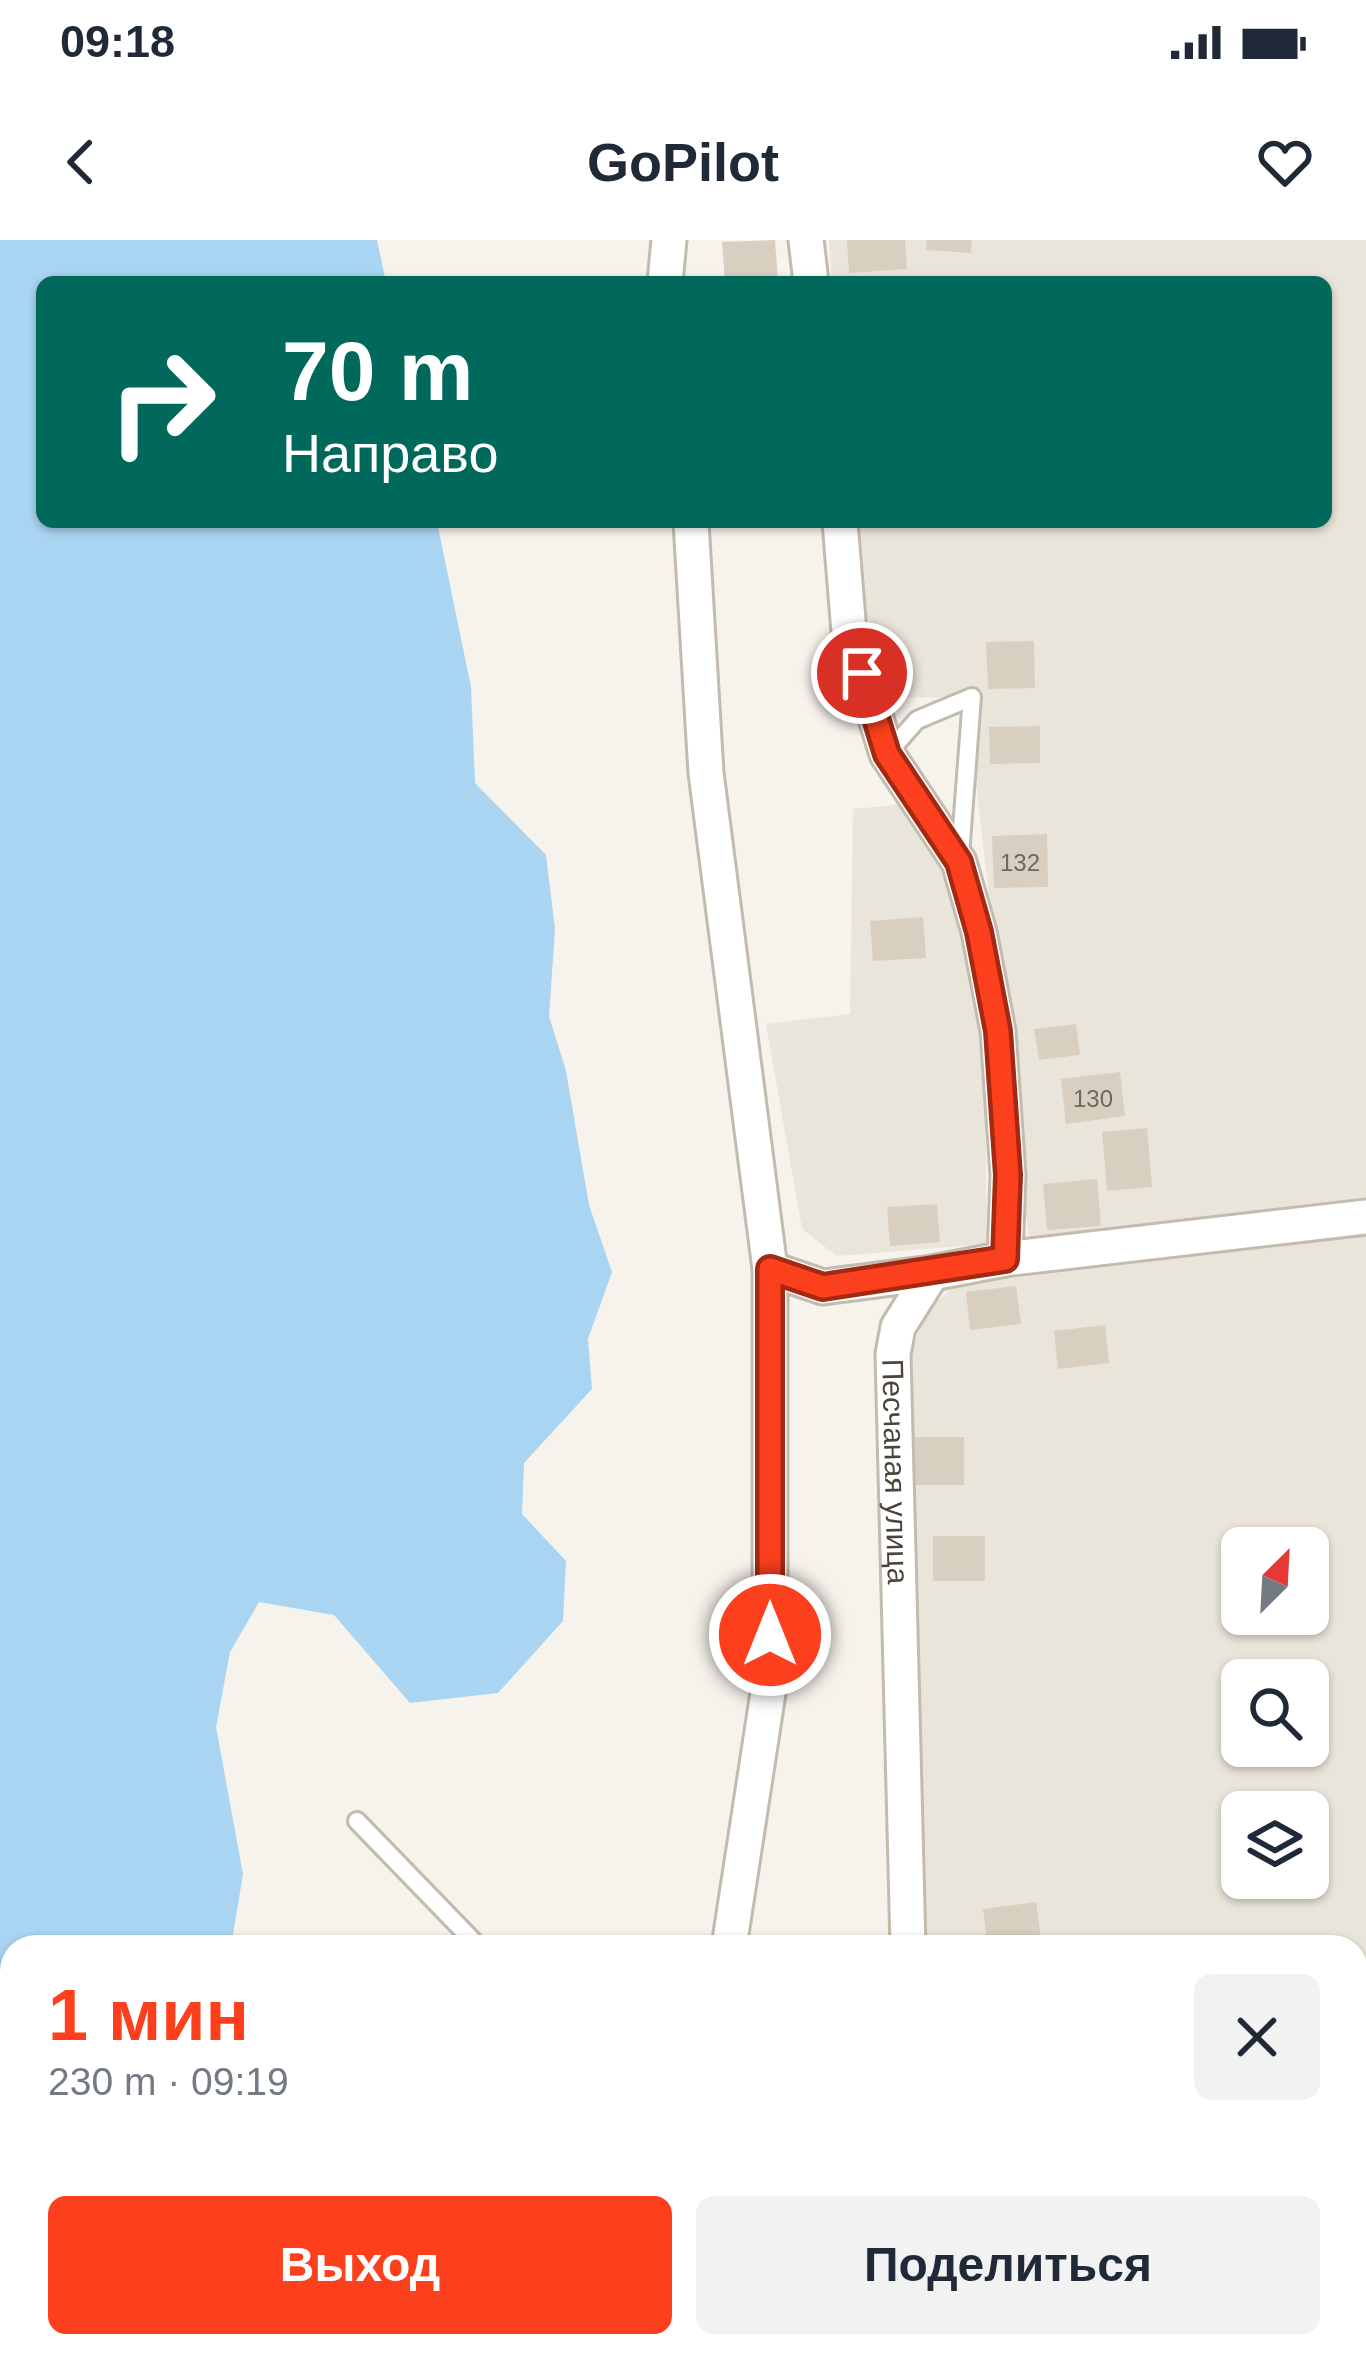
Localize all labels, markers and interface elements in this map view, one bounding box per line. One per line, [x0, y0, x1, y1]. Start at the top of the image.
text: 09:18 [60, 16, 175, 67]
icon: back [48, 129, 114, 195]
icon: heart [1252, 129, 1318, 195]
text: GoPilot [587, 132, 779, 192]
icon: right [84, 324, 240, 480]
text: 70 m [282, 324, 473, 418]
text: Направо [282, 423, 498, 483]
pin [811, 622, 913, 724]
icon: arrive [829, 640, 895, 706]
house number: 132 [1000, 849, 1040, 876]
house number: 130 [1073, 1085, 1113, 1112]
street label: Песчаная улица [877, 1358, 915, 1585]
north arrow [1221, 1527, 1329, 1635]
map controls [1221, 1527, 1329, 1899]
position arrow [707, 1572, 833, 1698]
button: search [1221, 1659, 1329, 1767]
button: layers [1221, 1791, 1329, 1899]
button: close [1194, 1974, 1320, 2100]
text: 1 мин [48, 1975, 249, 2055]
text: 230 m · 09:19 [48, 2060, 289, 2103]
button: Выход [48, 2196, 672, 2334]
button: Поделиться [696, 2196, 1320, 2334]

